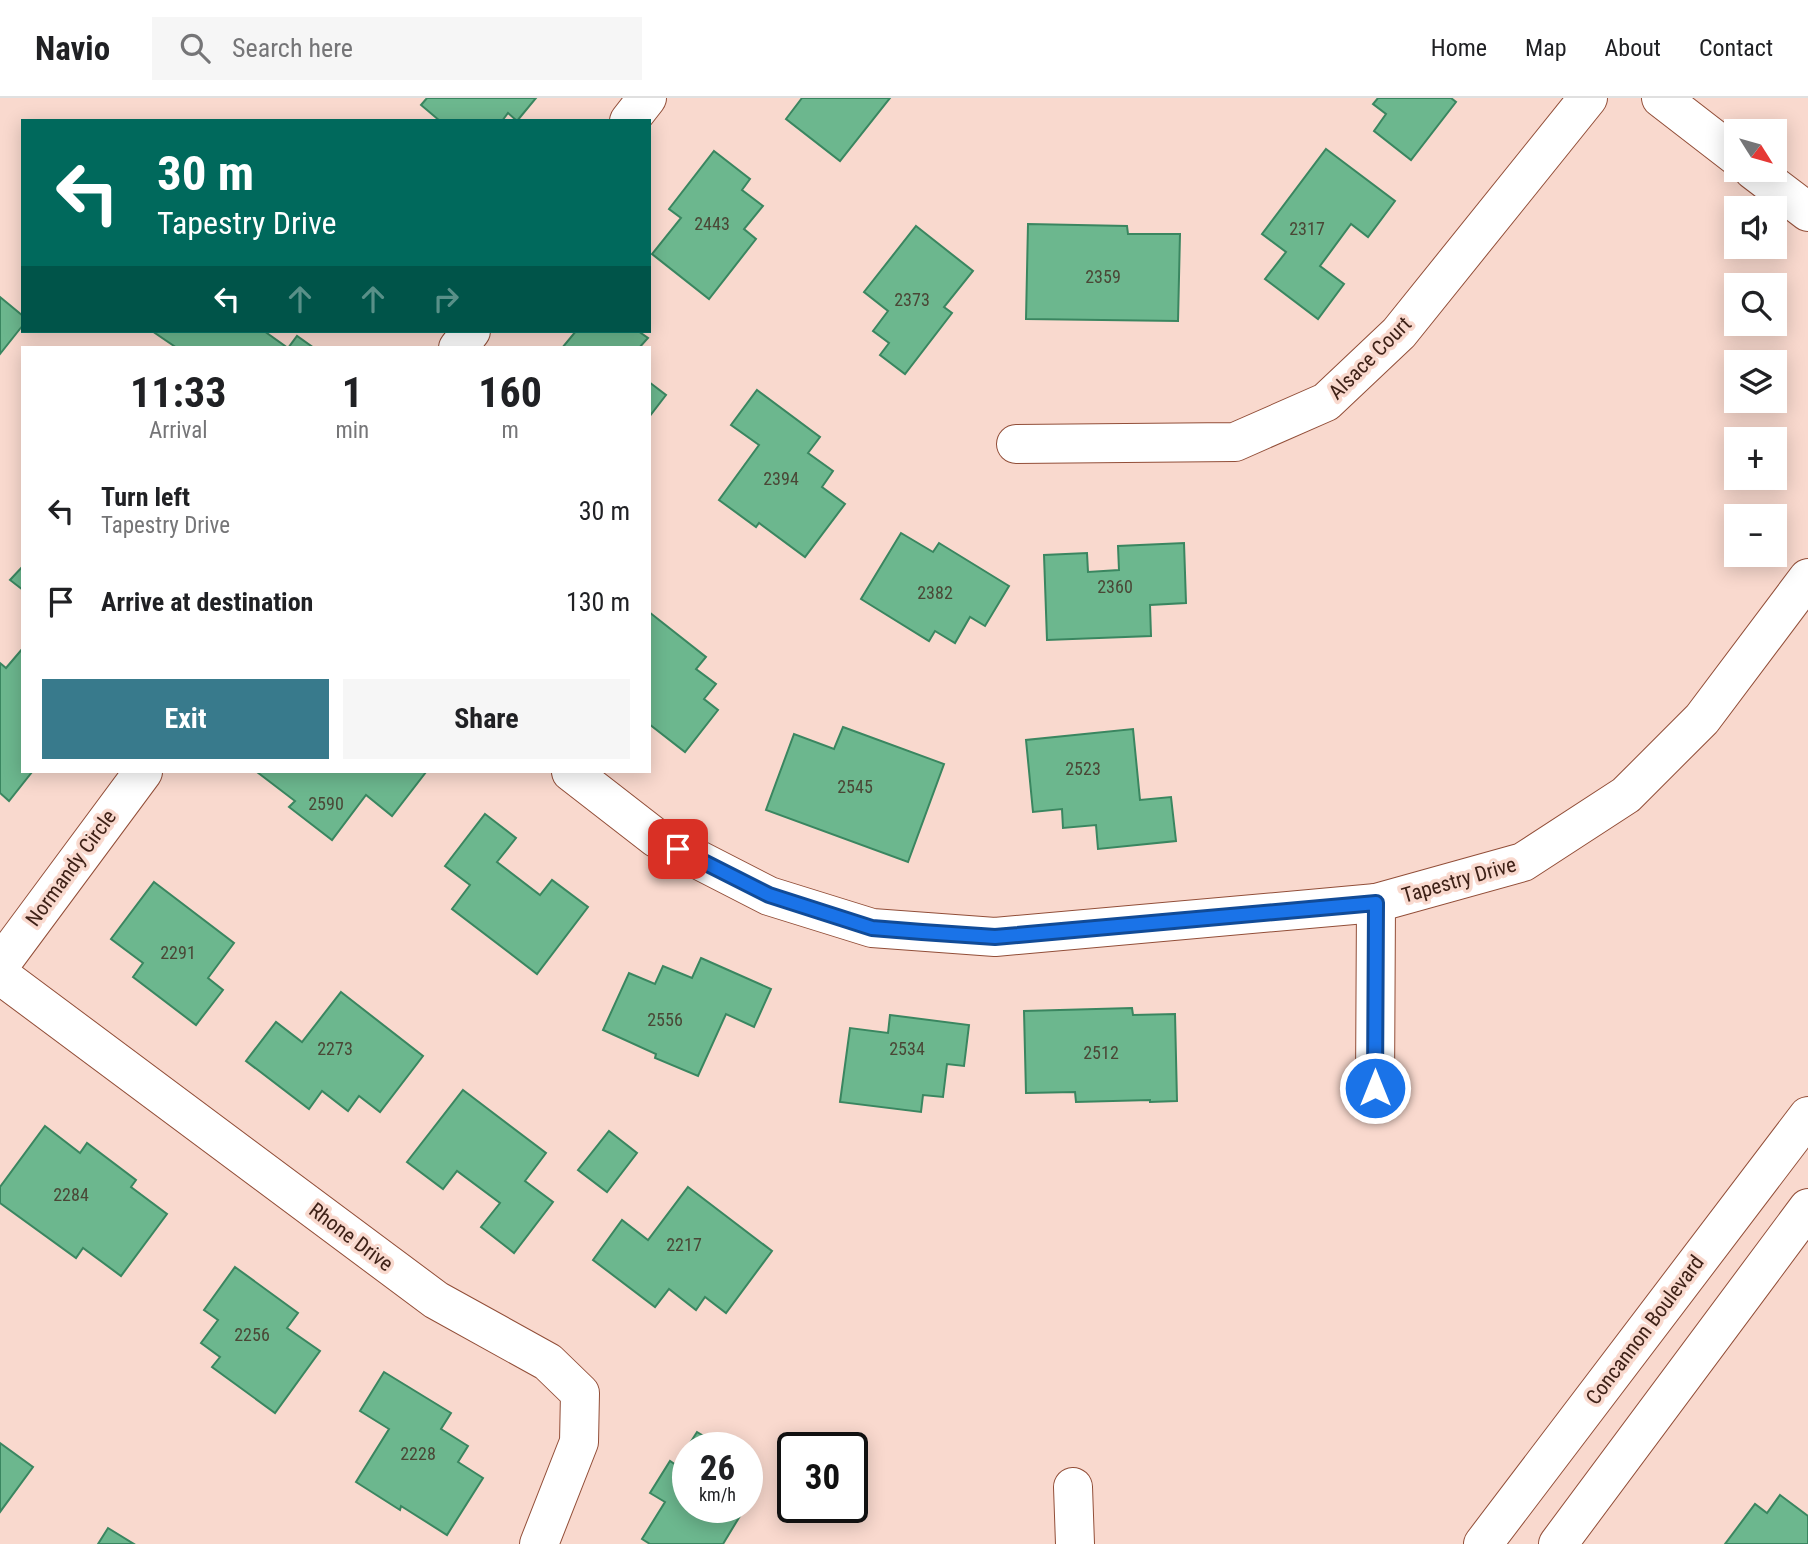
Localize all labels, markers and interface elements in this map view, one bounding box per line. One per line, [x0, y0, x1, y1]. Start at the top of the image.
search box [152, 17, 642, 80]
text: Navio [35, 29, 110, 68]
icon: search [176, 29, 214, 67]
text: Search here [232, 33, 353, 63]
text: Home [1431, 34, 1487, 62]
text: Map [1525, 34, 1567, 62]
text: About [1605, 34, 1661, 62]
text: Contact [1699, 34, 1773, 62]
north arrow [1724, 119, 1787, 182]
map controls [1724, 119, 1787, 567]
text: 30 m [157, 145, 254, 202]
icon: left [42, 147, 133, 238]
button: sound [1724, 196, 1787, 259]
text: Tapestry Drive [157, 204, 337, 242]
house number: 2443 [694, 213, 730, 234]
house number: 2317 [1289, 218, 1325, 239]
house number: 2359 [1085, 266, 1121, 287]
button: search [1724, 273, 1787, 336]
icon: left [208, 280, 246, 318]
icon: ahead [281, 280, 319, 318]
icon: ahead [354, 280, 392, 318]
icon: right [427, 280, 465, 318]
house number: 2373 [894, 289, 930, 310]
street label: Alsace Court [1324, 312, 1416, 404]
button: layers [1724, 350, 1787, 413]
text: 11:33 [130, 368, 226, 417]
text: 1 [342, 368, 363, 417]
text: 160 [478, 368, 542, 417]
text: Arrival [149, 417, 207, 444]
text: min [335, 417, 369, 444]
text: m [501, 417, 519, 444]
button: + [1724, 427, 1787, 490]
house number: 2394 [763, 468, 799, 489]
text: Turn left [101, 482, 190, 512]
icon: left [42, 492, 80, 530]
text: 30 m [579, 496, 630, 526]
button: − [1724, 504, 1787, 567]
text: Tapestry Drive [101, 512, 230, 539]
house number: 2360 [1097, 576, 1133, 597]
house number: 2382 [917, 582, 953, 603]
icon: arrive [42, 583, 80, 621]
text: Arrive at destination [101, 587, 313, 617]
text: 130 m [566, 587, 630, 617]
button: Exit [42, 679, 329, 759]
button: Share [343, 679, 630, 759]
house number: 2523 [1065, 758, 1101, 779]
house number: 2545 [837, 776, 873, 797]
house number: 2590 [308, 793, 344, 814]
street label: Normandy Circle [21, 805, 121, 931]
pin [648, 819, 708, 879]
icon: arrive [659, 830, 697, 868]
street label: Tapestry Drive [1399, 852, 1519, 908]
house number: 2291 [160, 942, 196, 963]
house number: 2556 [647, 1009, 683, 1030]
house number: 2273 [317, 1038, 353, 1059]
house number: 2534 [889, 1038, 925, 1059]
house number: 2512 [1083, 1042, 1119, 1063]
position arrow [1338, 1051, 1412, 1125]
house number: 2284 [53, 1184, 89, 1205]
street label: Rhone Drive [304, 1198, 398, 1276]
house number: 2217 [666, 1234, 702, 1255]
street label: Concannon Boulevard [1581, 1251, 1709, 1409]
house number: 2256 [234, 1324, 270, 1345]
speed limit sign: 30 [777, 1432, 868, 1523]
house number: 2228 [400, 1443, 436, 1464]
text: 26 [700, 1448, 735, 1489]
text: km/h [699, 1484, 736, 1505]

